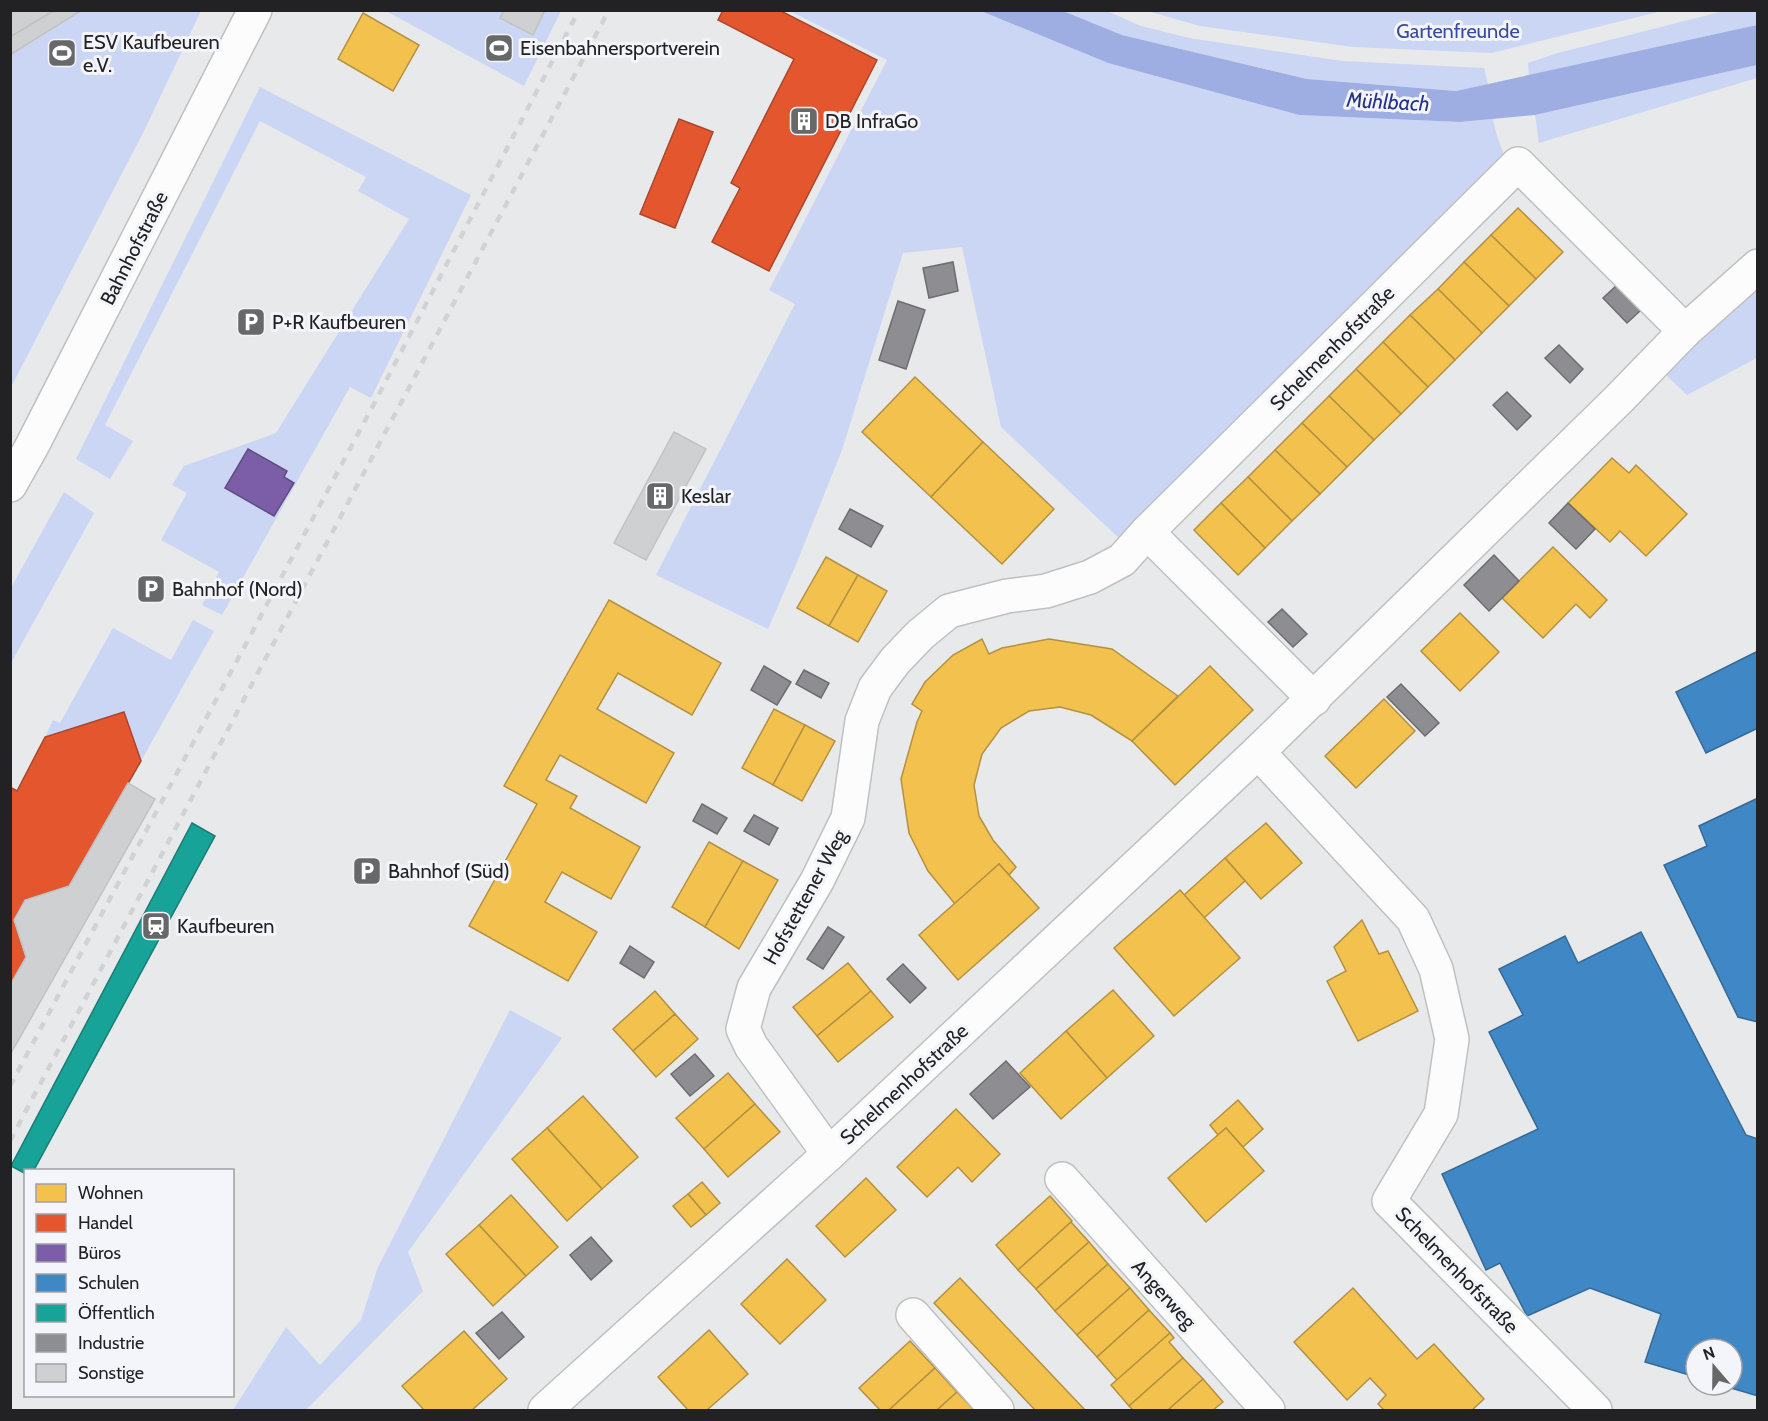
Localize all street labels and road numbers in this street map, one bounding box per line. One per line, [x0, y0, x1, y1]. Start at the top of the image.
street label: Bahnhofstraße [95, 187, 173, 309]
street label: Schelmenhofstraße [1265, 281, 1399, 415]
street label: Hofstettener Weg [758, 824, 853, 969]
street label: Schelmenhofstraße [835, 1018, 973, 1150]
street label: Schelmenhofstraße [1391, 1202, 1523, 1338]
street label: Angerweg [1127, 1255, 1202, 1334]

